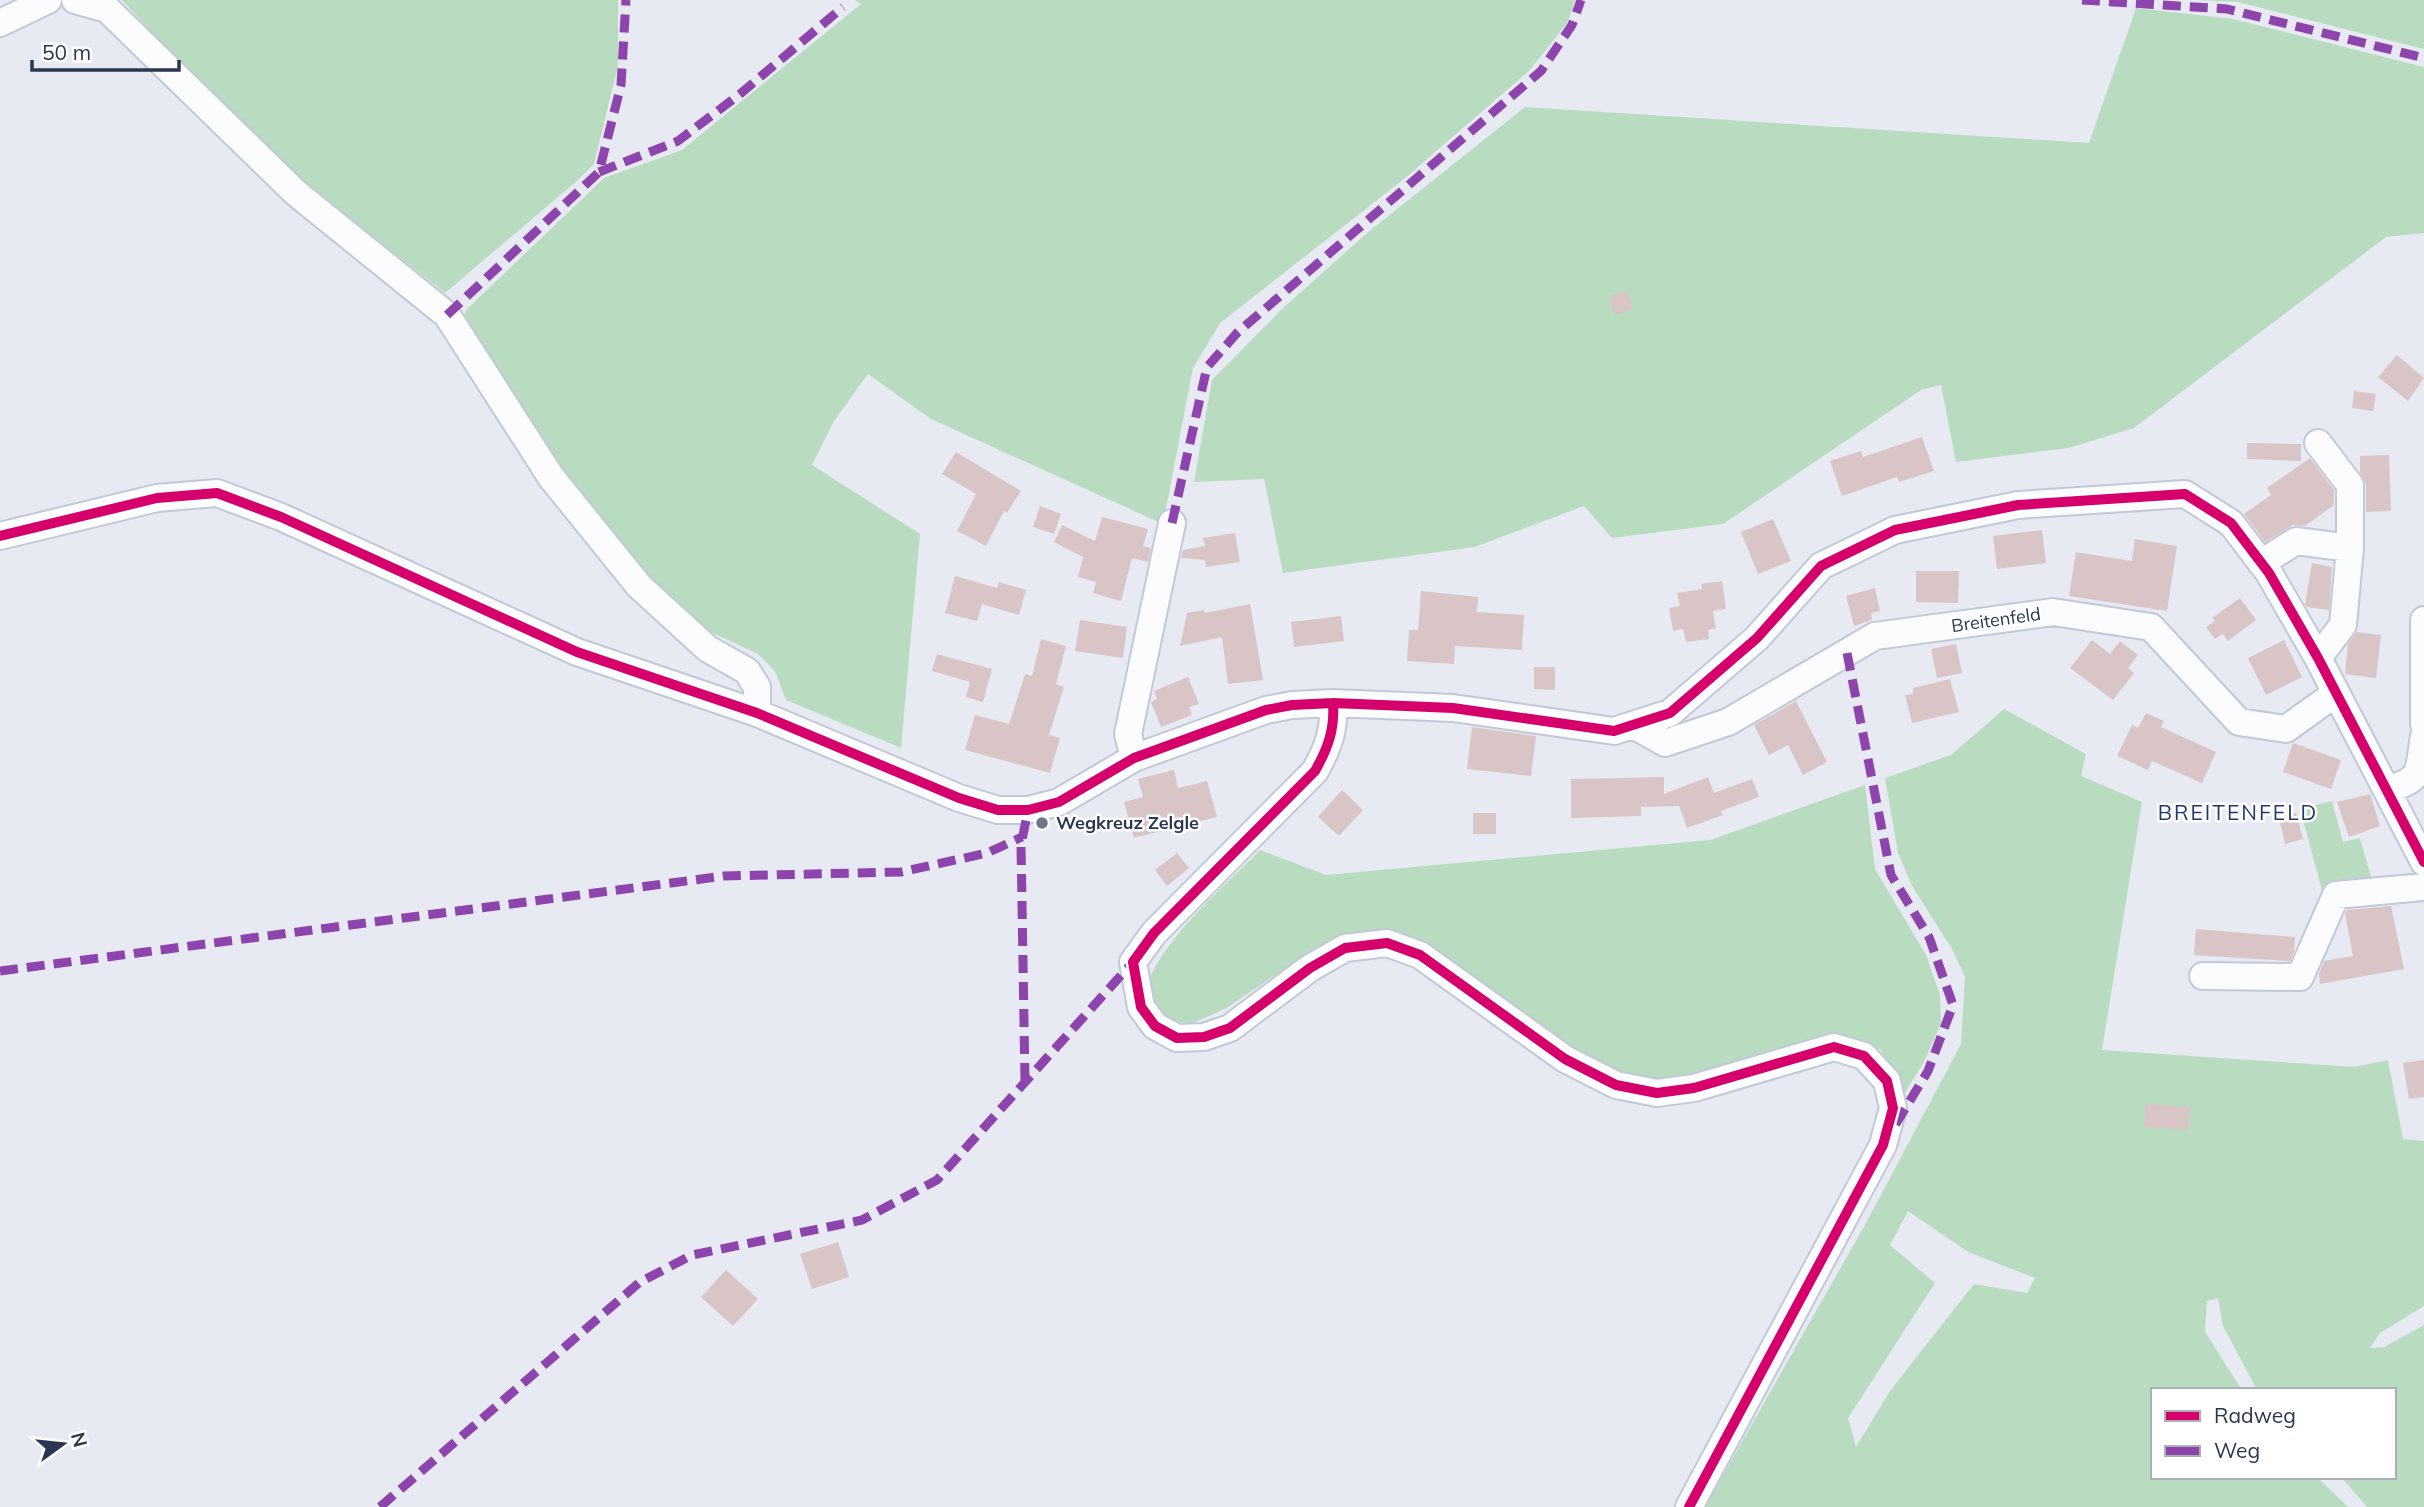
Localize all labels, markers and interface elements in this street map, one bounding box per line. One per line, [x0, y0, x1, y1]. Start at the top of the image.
scale bar [32, 28, 178, 72]
text: 50 m [42, 39, 91, 65]
street label: Breitenfeld [1950, 602, 2042, 637]
district label: BREITENFELD [2158, 799, 2318, 825]
place label: Wegkreuz Zelgle [1056, 811, 1199, 834]
marker: Wegkreuz Zelgle [1034, 815, 1050, 831]
legend [2151, 1388, 2396, 1479]
text: Radweg [2214, 1402, 2296, 1428]
north arrow [28, 1409, 98, 1479]
text: N [66, 1430, 93, 1450]
text: Weg [2214, 1437, 2260, 1463]

